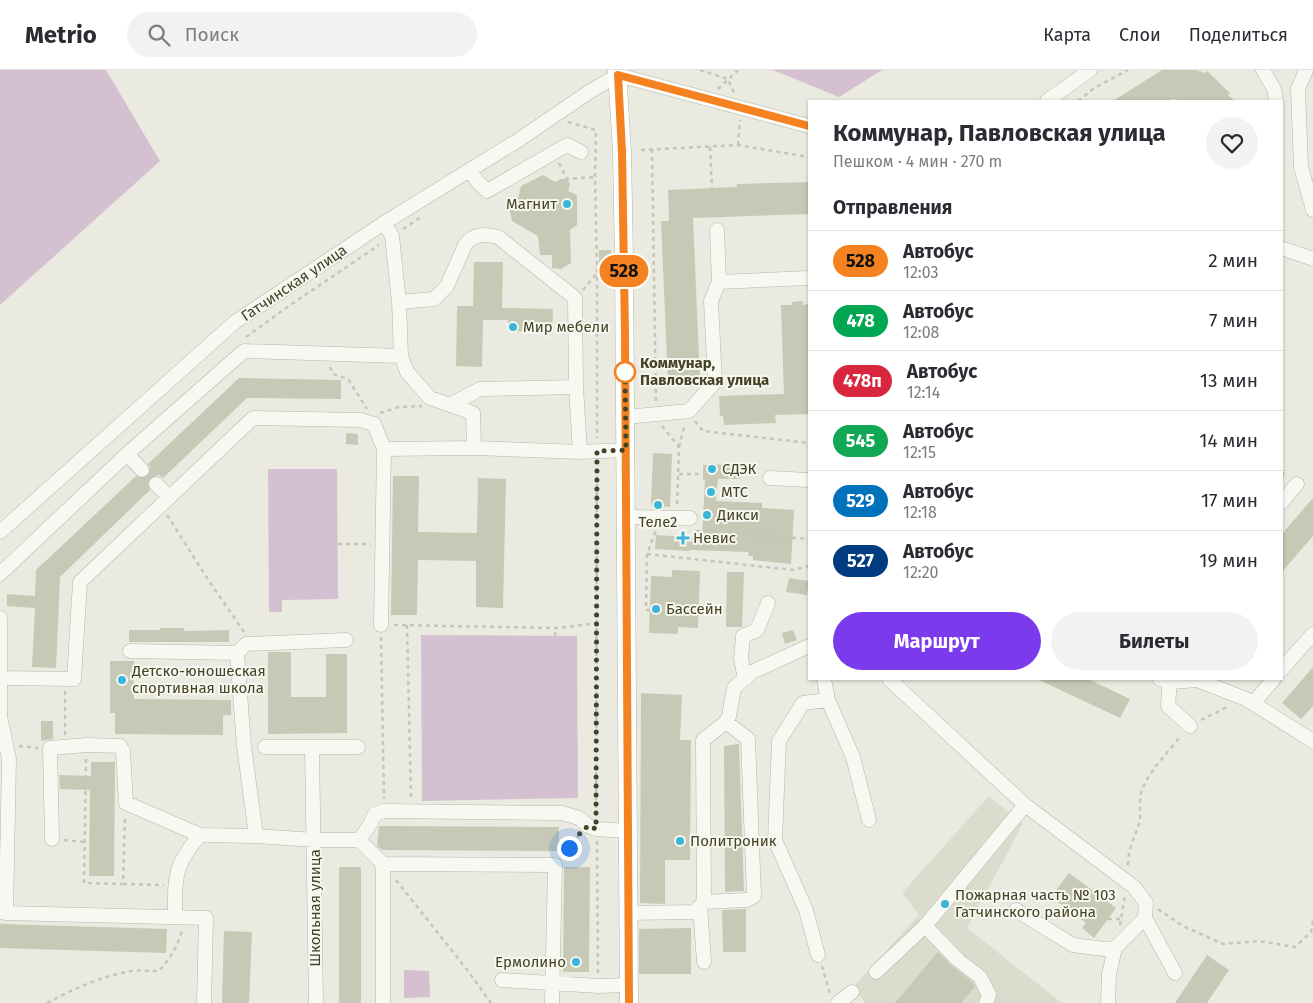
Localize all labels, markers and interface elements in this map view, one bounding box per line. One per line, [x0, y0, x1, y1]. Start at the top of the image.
search box [127, 12, 477, 57]
text: Metrio [25, 21, 97, 49]
icon: search [145, 21, 173, 49]
text: Поиск [185, 23, 239, 46]
text: Карта [1043, 24, 1091, 46]
text: Слои [1119, 24, 1161, 46]
text: Поделиться [1189, 24, 1288, 46]
button: heart [1206, 117, 1258, 169]
text: Коммунар, Павловская улица [833, 119, 1166, 147]
text: Пешком · 4 мин · 270 m [833, 152, 1002, 171]
place label: Магнит [506, 195, 557, 213]
text: Отправления [833, 196, 952, 219]
marker: Магнит [561, 198, 573, 210]
text: Автобус [903, 240, 974, 263]
street label: Гатчинская улица [238, 241, 350, 325]
text: 2 мин [1208, 249, 1258, 272]
text: 528 [846, 250, 875, 272]
line badge: 528 [595, 255, 653, 287]
text: 528 [609, 260, 639, 282]
text: 12:03 [903, 263, 938, 282]
text: Автобус [903, 300, 974, 323]
text: 7 мин [1209, 309, 1258, 332]
text: 478 [846, 310, 875, 332]
place label: Мир мебели [523, 318, 609, 336]
marker: Мир мебели [507, 321, 519, 333]
text: 12:08 [903, 323, 939, 342]
place label: Коммунар, Павловская улица [640, 354, 769, 389]
text: Автобус [907, 360, 977, 383]
marker: Коммунар, Павловская улица [614, 361, 636, 383]
text: 13 мин [1200, 369, 1258, 392]
text: 478п [843, 370, 882, 392]
text: 12:14 [907, 383, 940, 402]
text: Автобус [903, 420, 974, 443]
text: 14 мин [1199, 429, 1258, 452]
text: 545 [846, 430, 875, 452]
text: 12:15 [903, 443, 936, 462]
place label: СДЭК [722, 460, 757, 478]
marker: СДЭК [706, 463, 718, 475]
text: Автобус [903, 480, 974, 503]
place label: МТС [721, 483, 749, 501]
marker: МТС [705, 486, 717, 498]
text: 17 мин [1201, 489, 1258, 512]
text: 529 [846, 490, 875, 512]
marker: Теле2 [652, 499, 664, 511]
text: 12:18 [903, 503, 937, 522]
place label: Дикси [716, 506, 759, 524]
marker: Дикси [701, 509, 713, 521]
place label: Теле2 [639, 513, 677, 531]
place label: Невис [693, 529, 736, 547]
marker: Невис [677, 532, 689, 544]
text: Автобус [903, 540, 974, 563]
text: 19 мин [1199, 549, 1258, 572]
text: 527 [847, 550, 874, 572]
text: 12:20 [903, 563, 939, 582]
place label: Бассейн [666, 600, 723, 618]
marker: Бассейн [650, 603, 662, 615]
button: Маршрут [833, 612, 1041, 670]
button: Билеты [1051, 612, 1258, 670]
place label: Детско-юношеская спортивная школа [131, 662, 266, 697]
marker: Детско-юношеская спортивная школа [116, 674, 128, 686]
place label: Политроник [690, 832, 777, 850]
marker: Политроник [674, 835, 686, 847]
your location [557, 836, 582, 861]
street label: Школьная улица [306, 849, 324, 967]
place label: Пожарная часть № 103 Гатчинского района [955, 886, 1116, 921]
marker: Пожарная часть № 103 Гатчинского района [939, 898, 951, 910]
place label: Ермолино [495, 953, 566, 971]
marker: Ермолино [570, 956, 582, 968]

